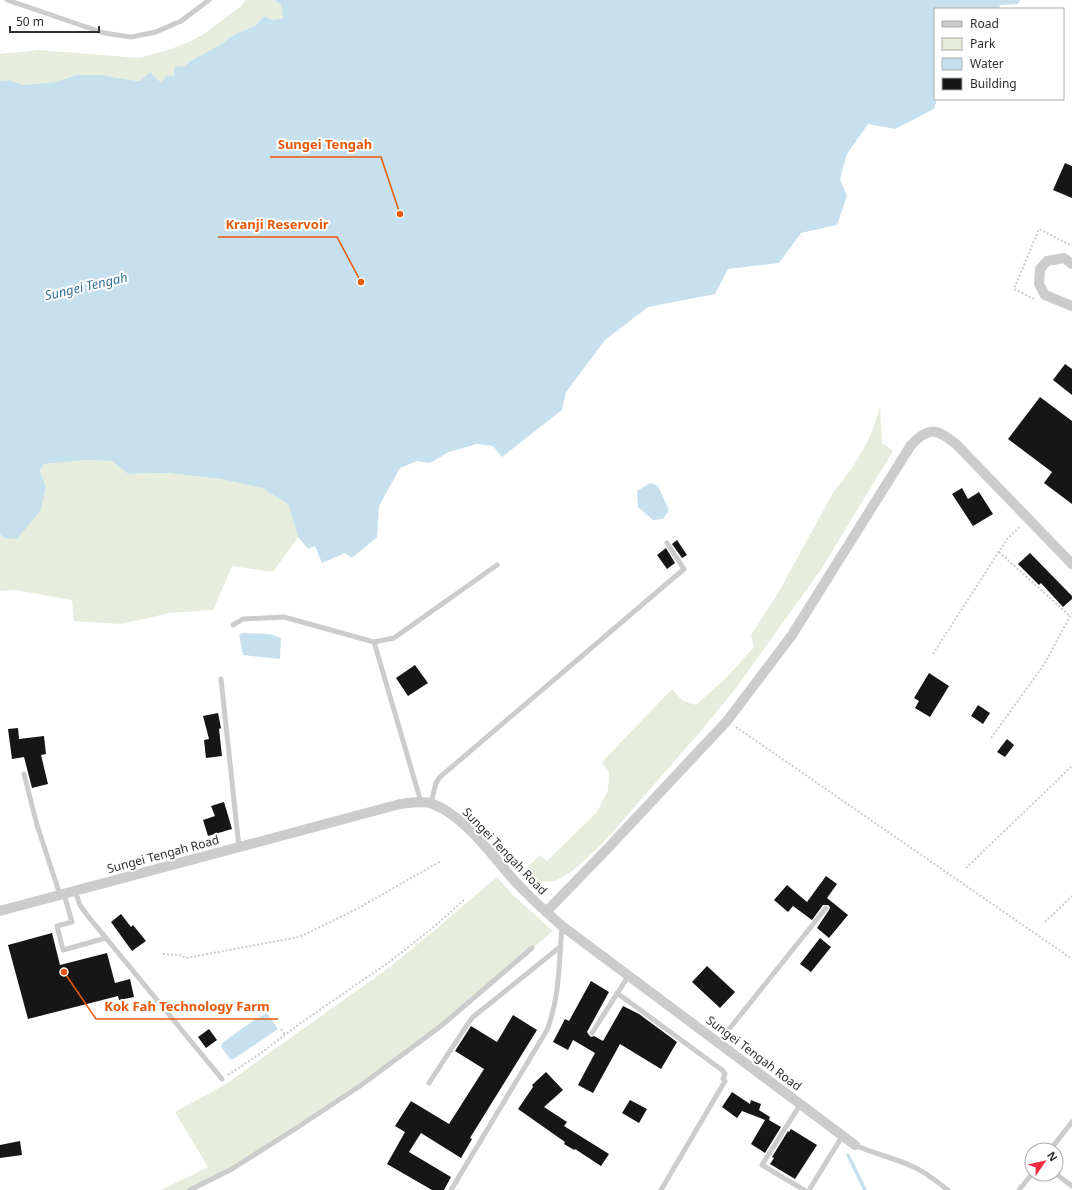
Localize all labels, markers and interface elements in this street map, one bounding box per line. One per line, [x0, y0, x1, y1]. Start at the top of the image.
scale bar [10, 8, 99, 34]
legend [934, 8, 1064, 100]
text: 50 m [16, 13, 44, 30]
text: Road [970, 15, 999, 32]
text: Park [970, 35, 996, 52]
text: Water [970, 55, 1004, 72]
text: Building [970, 75, 1017, 92]
callout: Sungei Tengah [270, 132, 381, 157]
text: Sungei Tengah [278, 135, 372, 153]
callout: Kranji Reservoir [218, 212, 337, 237]
text: Kranji Reservoir [225, 215, 329, 233]
water label: Sungei Tengah [43, 268, 129, 304]
street label: Sungei Tengah Road [459, 804, 551, 898]
street label: Sungei Tengah Road [105, 831, 221, 877]
callout: Kok Fah Technology Farm [96, 994, 278, 1019]
text: Kok Fah Technology Farm [104, 997, 270, 1015]
street label: Sungei Tengah Road [703, 1012, 805, 1094]
north arrow [1024, 1142, 1064, 1182]
text: N [1044, 1148, 1061, 1164]

